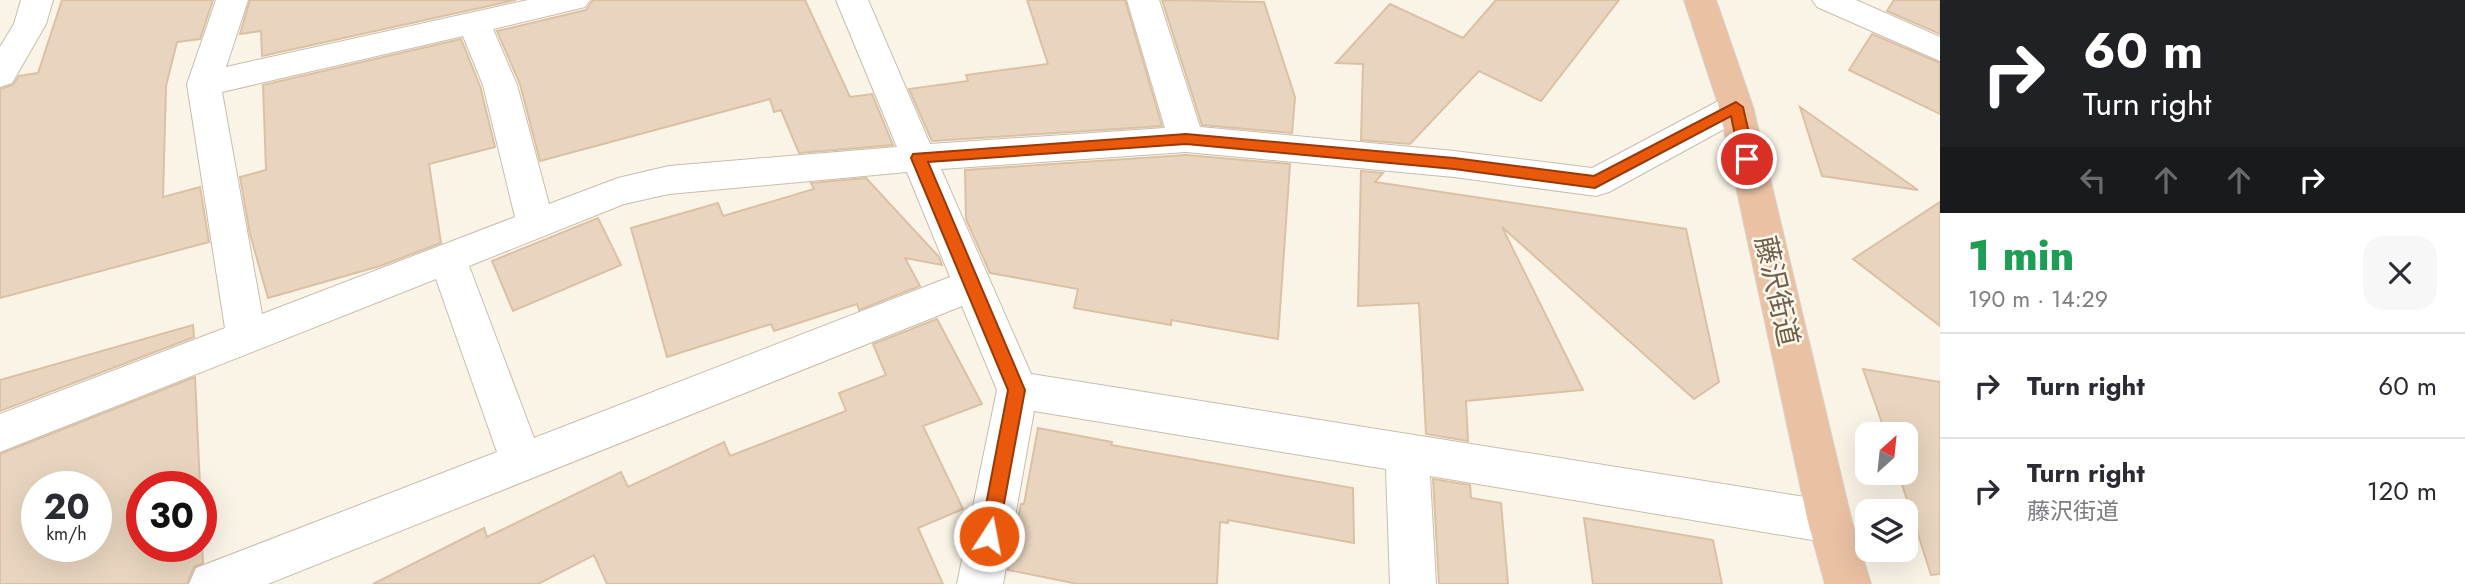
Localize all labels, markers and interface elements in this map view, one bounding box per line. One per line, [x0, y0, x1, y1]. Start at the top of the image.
text: 60 m [2083, 16, 2203, 86]
icon: right [1968, 28, 2059, 119]
text: Turn right [2083, 81, 2212, 127]
pin [1717, 129, 1777, 189]
icon: arrive [1728, 140, 1766, 178]
icon: left [2074, 161, 2112, 199]
icon: ahead [2147, 161, 2185, 199]
icon: ahead [2220, 161, 2258, 199]
icon: right [2293, 161, 2331, 199]
text: 1 min [1968, 225, 2074, 286]
street label: 藤沢街道 [1744, 232, 1810, 350]
button: close [2363, 236, 2437, 310]
text: 190 m · 14:29 [1968, 282, 2108, 316]
icon: right [1968, 367, 2006, 405]
text: Turn right [2027, 367, 2145, 405]
text: 60 m [2378, 367, 2437, 405]
north arrow [1855, 422, 1918, 485]
map controls [1855, 422, 1918, 562]
text: Turn right [2027, 454, 2145, 492]
speed limit sign: 30 [126, 471, 217, 562]
icon: right [1968, 472, 2006, 510]
text: 120 m [2367, 472, 2437, 510]
text: 20 [43, 482, 90, 532]
text: 藤沢街道 [2027, 494, 2119, 528]
position arrow [952, 499, 1026, 573]
button: layers [1855, 499, 1918, 562]
text: km/h [46, 521, 87, 547]

